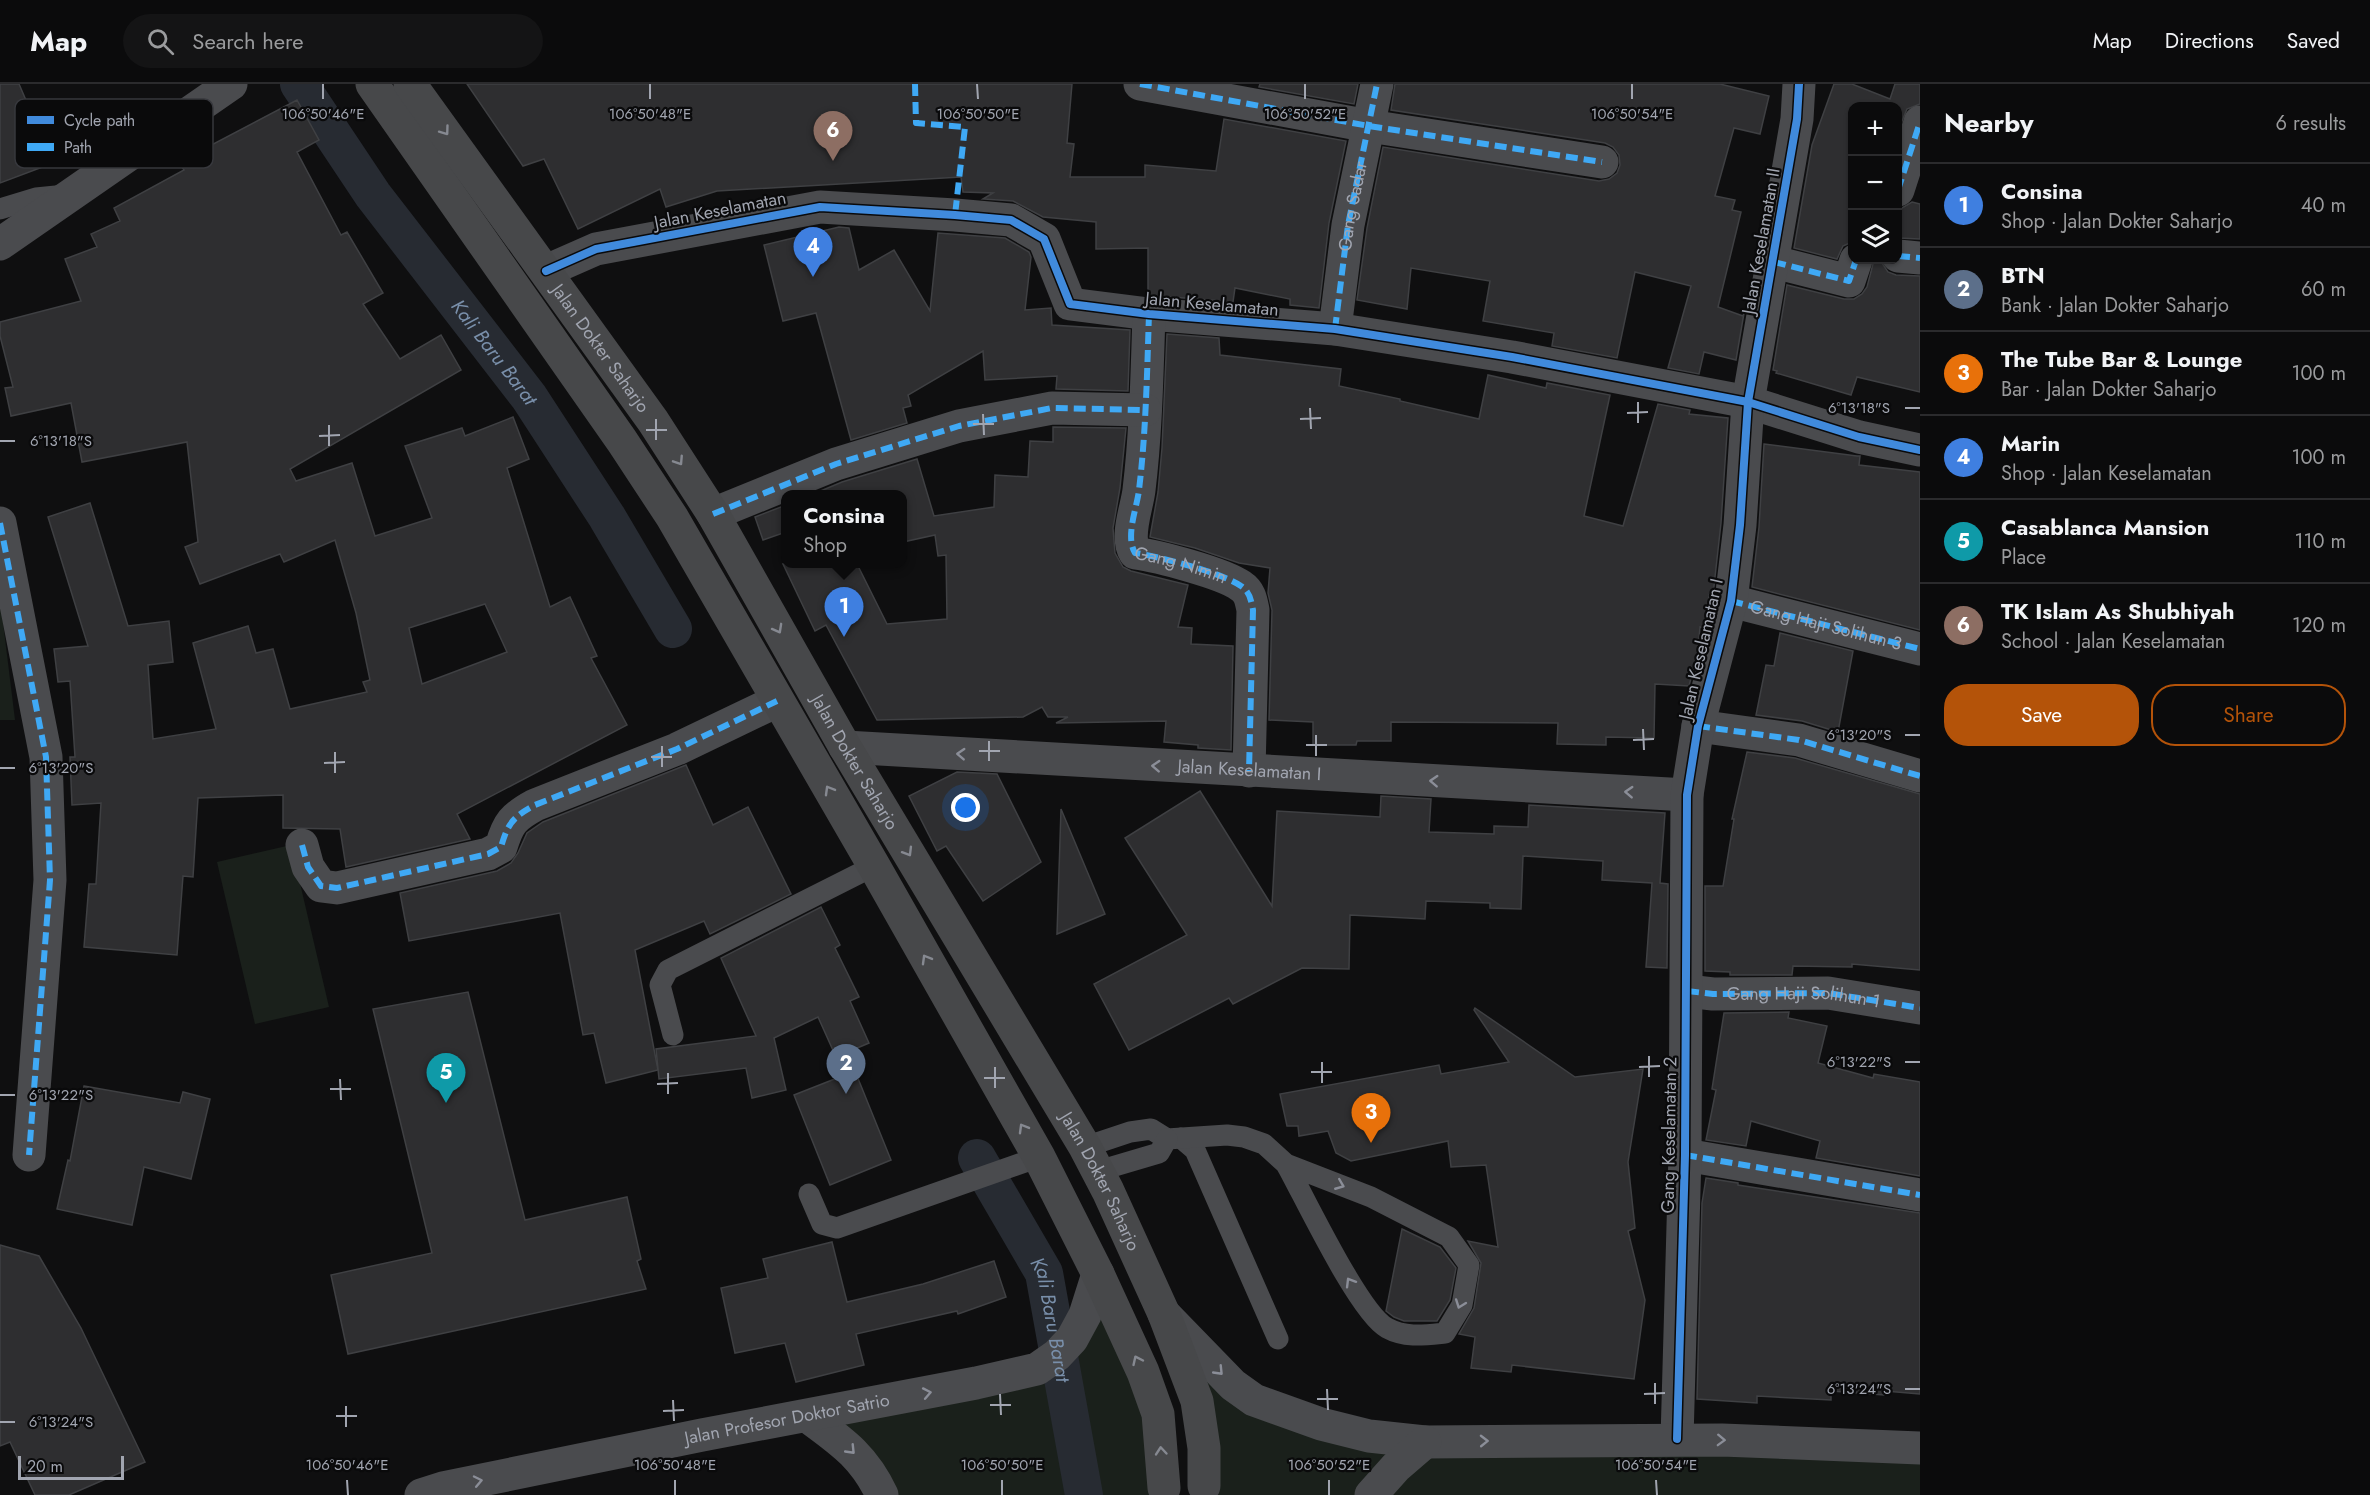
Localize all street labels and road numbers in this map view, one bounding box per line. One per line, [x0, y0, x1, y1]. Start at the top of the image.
street label: Gang Sadar [1332, 158, 1374, 253]
street label: Jalan Keselamatan II [1735, 166, 1787, 318]
street label: Jalan Keselamatan [650, 184, 788, 236]
street label: Jalan Dokter Saharjo [544, 277, 656, 418]
street label: Jalan Keselamatan [1142, 285, 1280, 323]
street label: Gang Nimin [1133, 540, 1231, 590]
street label: Jalan Keselamatan I [1672, 576, 1730, 724]
street label: Gang Haji Solihun 3 [1747, 593, 1905, 657]
street label: Jalan Dokter Saharjo [804, 688, 905, 835]
street label: Jalan Keselamatan I [1175, 753, 1322, 787]
street label: Gang Haji Solihun 1 [1727, 980, 1882, 1014]
street label: Gang Keselamatan 2 [1655, 1056, 1683, 1214]
street label: Jalan Dokter Saharjo [1053, 1105, 1147, 1255]
street label: Jalan Profesor Doktor Satrio [680, 1387, 892, 1452]

